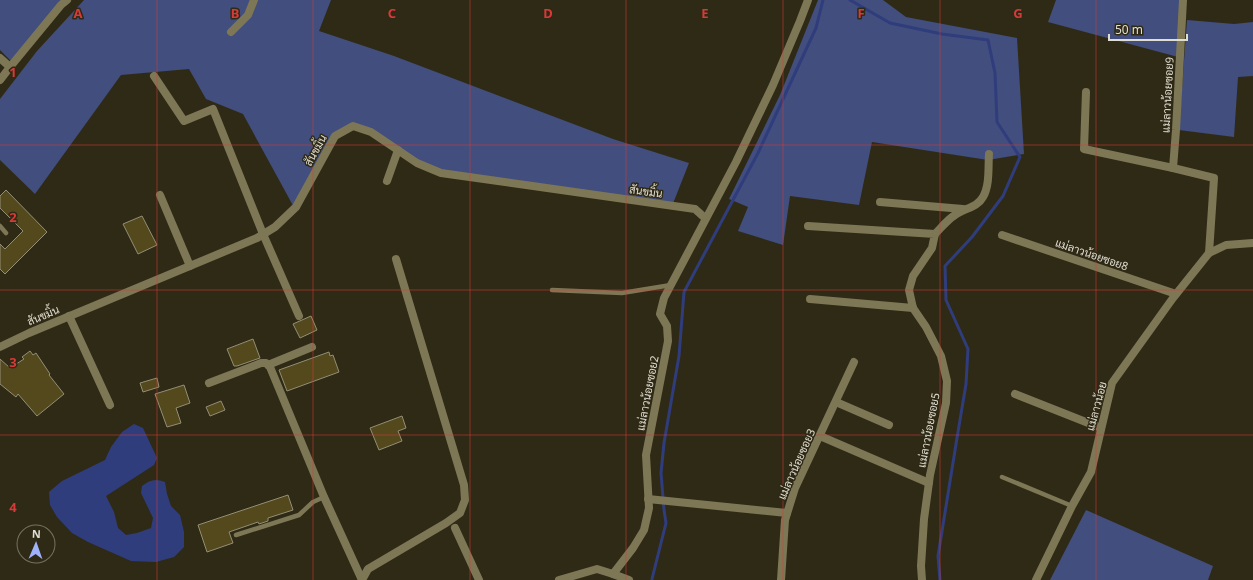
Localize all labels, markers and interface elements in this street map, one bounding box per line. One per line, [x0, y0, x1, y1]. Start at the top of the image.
text: A [74, 4, 83, 22]
text: B [231, 4, 239, 22]
text: C [388, 4, 396, 22]
text: D [543, 4, 553, 22]
text: E [701, 4, 709, 22]
text: F [857, 4, 865, 22]
text: G [1013, 4, 1023, 22]
scale bar [1109, 16, 1187, 42]
text: 50 m [1115, 21, 1143, 38]
street label: แม่ลาวน้อยซอย9 [1158, 57, 1176, 133]
text: 1 [9, 63, 17, 81]
street label: สันขมิ้น [298, 130, 330, 168]
street label: สันขมิ้น [628, 179, 664, 201]
text: 2 [9, 208, 17, 226]
street label: แม่ลาวน้อยซอย8 [1054, 235, 1130, 273]
street label: สันขมิ้น [24, 299, 61, 328]
text: 3 [9, 353, 17, 371]
street label: แม่ลาวน้อยซอย2 [632, 354, 662, 432]
street label: แม่ลาวน้อย [1082, 380, 1110, 432]
street label: แม่ลาวน้อยซอย5 [913, 391, 943, 469]
street label: แม่ลาวน้อยซอย3 [774, 426, 818, 502]
text: 4 [9, 498, 17, 516]
north arrow [16, 524, 56, 564]
text: N [32, 526, 41, 541]

